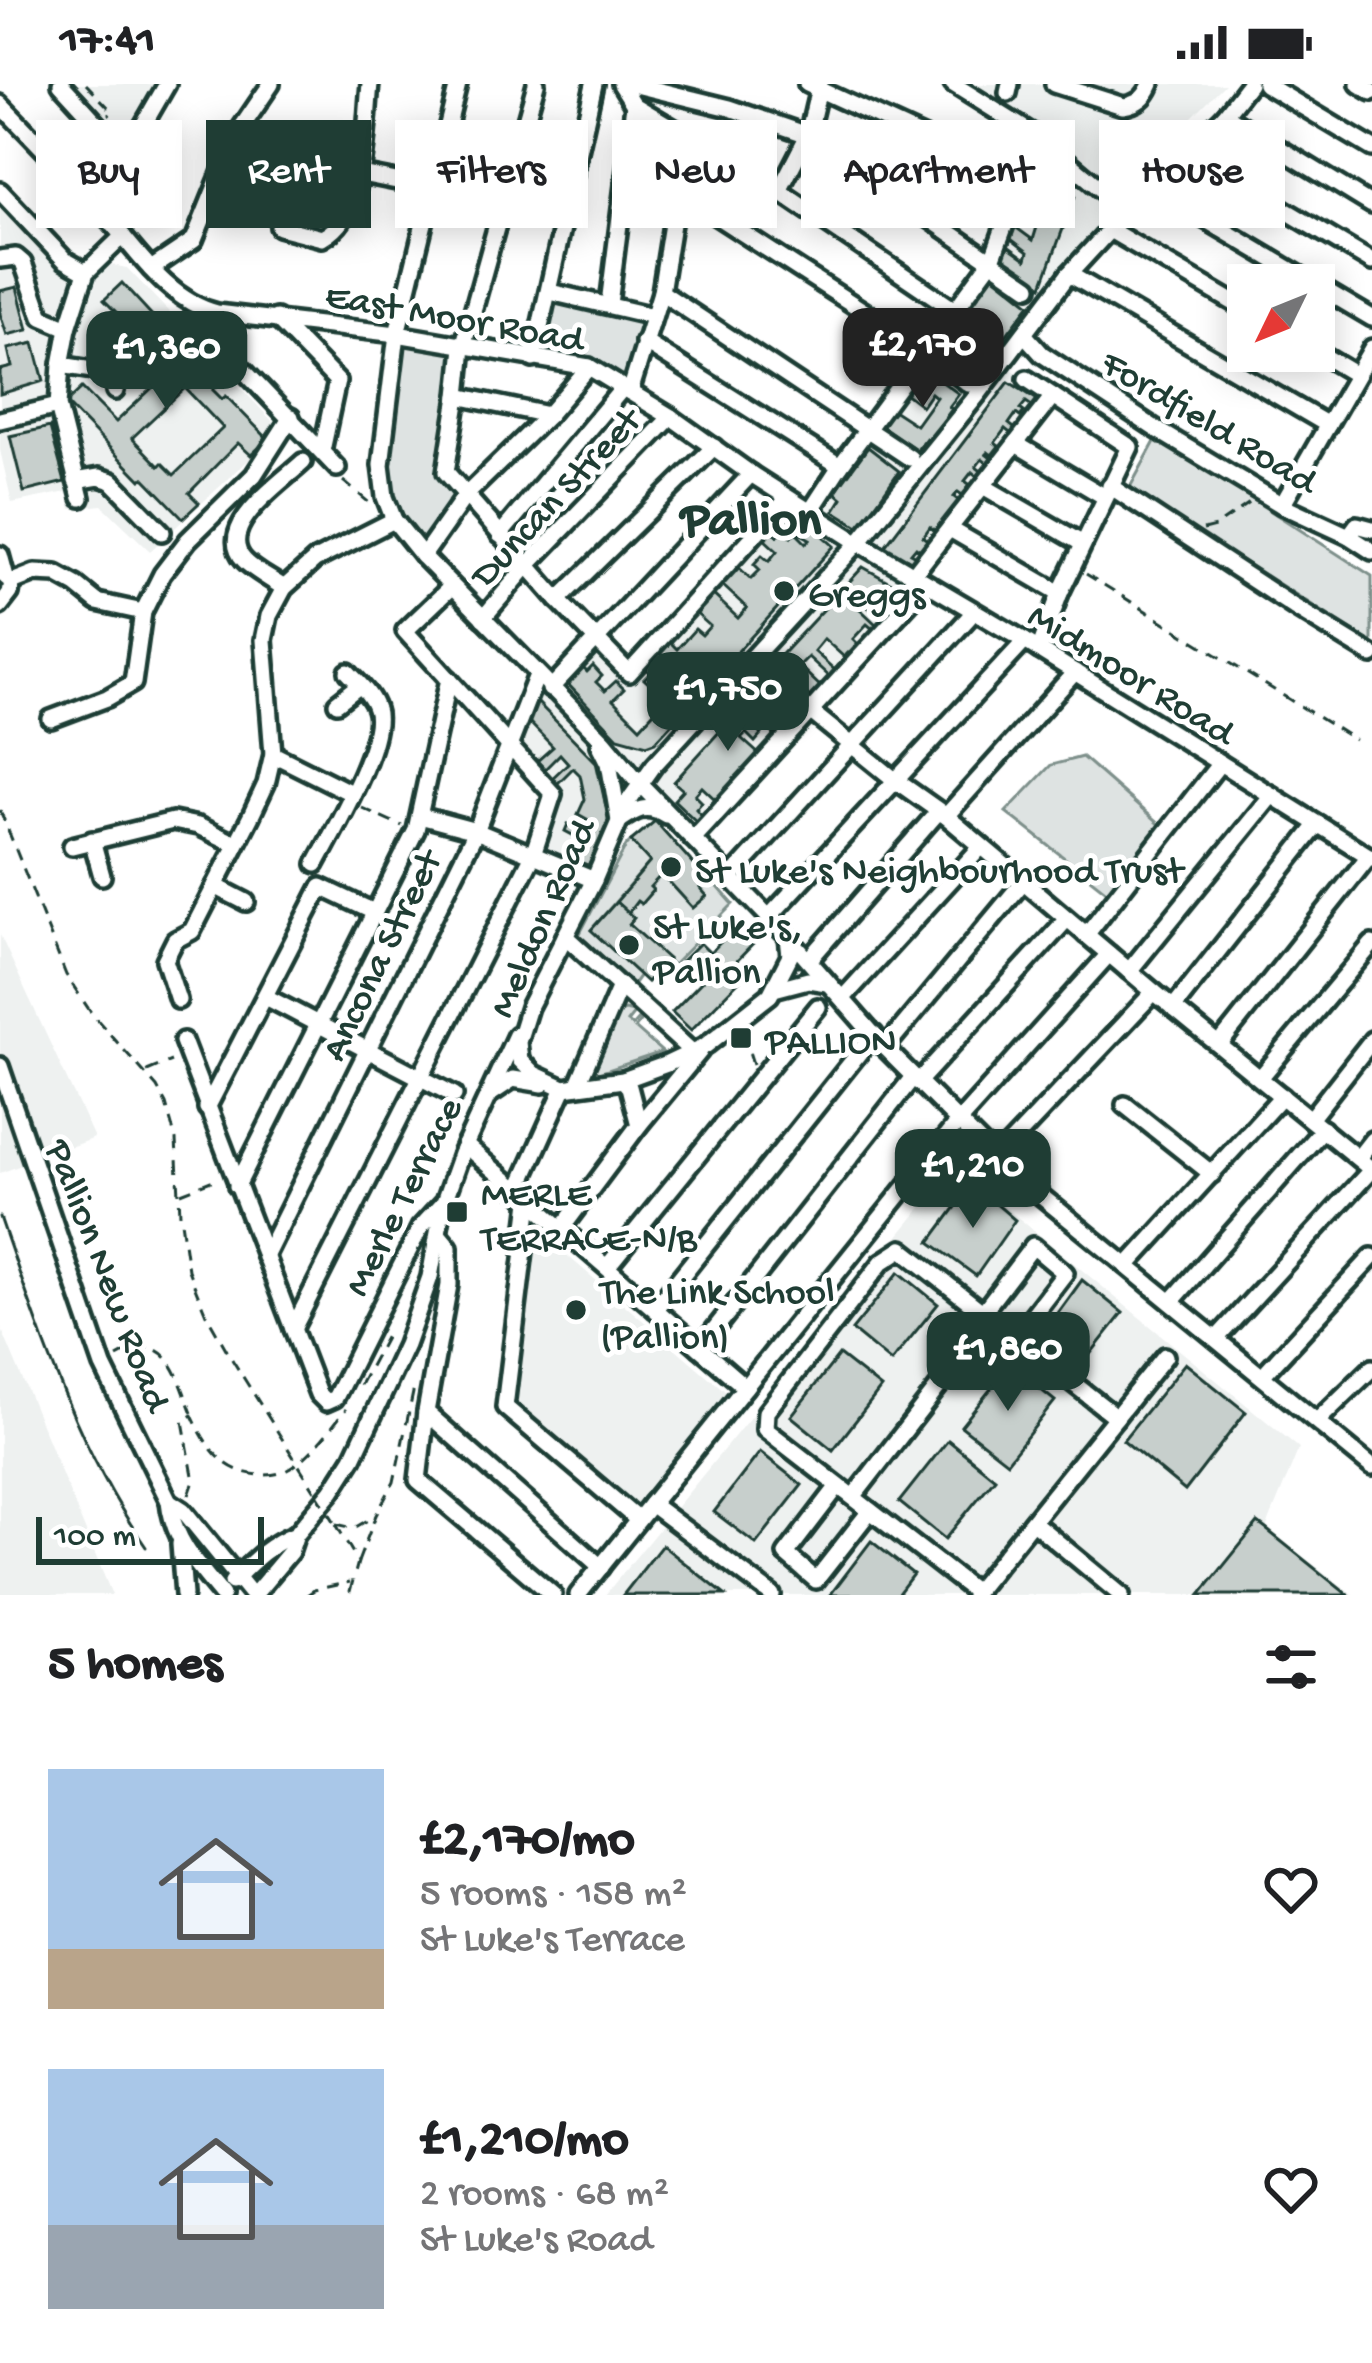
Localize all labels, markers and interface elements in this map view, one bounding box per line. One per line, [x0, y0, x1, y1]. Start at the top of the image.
text: 17:41 [60, 16, 155, 69]
chip: Buy [36, 120, 182, 228]
chip: Rent [206, 120, 371, 228]
chip: Filters [395, 120, 588, 228]
chip: New [612, 120, 777, 228]
chip: Apartment [801, 120, 1075, 228]
chip: House [1099, 120, 1285, 228]
north arrow [1227, 264, 1335, 372]
map controls [1227, 264, 1335, 372]
street label: East Moor Road [321, 276, 590, 367]
pin: £2,170 [825, 308, 1021, 410]
pin: £1,360 [69, 311, 265, 413]
text: £2,170 [870, 324, 976, 370]
text: £1,360 [113, 327, 221, 373]
street label: Fordfield Road [1090, 342, 1326, 509]
street label: Duncan Street [461, 398, 655, 601]
district label: Pallion [678, 494, 822, 554]
place label: Greggs [808, 575, 927, 621]
marker: Greggs [771, 578, 797, 604]
street label: Midmoor Road [1018, 595, 1244, 760]
pin: £1,750 [630, 652, 826, 754]
text: £1,750 [674, 668, 782, 714]
street label: Meldon Road [481, 811, 611, 1026]
street label: Ancona Street [314, 842, 456, 1070]
place label: St Luke's Neighbourhood Trust [695, 851, 1186, 897]
marker: St Luke's Neighbourhood Trust [658, 854, 684, 880]
place label: St Luke's, Pallion [651, 907, 803, 998]
marker: St Luke's, Pallion [616, 932, 642, 958]
place label: PALLION [763, 1022, 896, 1068]
marker: PALLION [728, 1025, 754, 1051]
street label: Merle Terrace [337, 1090, 476, 1305]
pin: £1,210 [875, 1129, 1071, 1231]
street label: Pallion New Road [31, 1132, 178, 1422]
text: £1,210 [922, 1145, 1024, 1191]
place label: MERLE TERRACE-N/B [479, 1174, 698, 1265]
marker: MERLE TERRACE-N/B [444, 1199, 470, 1225]
place label: The Link School (Pallion) [598, 1272, 835, 1363]
marker: The Link School (Pallion) [563, 1297, 589, 1323]
pin: £1,860 [910, 1312, 1106, 1414]
text: £1,860 [954, 1328, 1062, 1374]
scale bar [36, 1511, 264, 1564]
text: 100 m [54, 1519, 136, 1557]
icon: filters [1258, 1634, 1324, 1700]
text: 5 homes [48, 1637, 222, 1697]
text: £2,170/mo [420, 1813, 635, 1873]
icon: home [144, 1817, 288, 1961]
icon: heart [1258, 1856, 1324, 1922]
text: 5 rooms · 158 m² [420, 1873, 687, 1919]
text: St Luke's Terrace [420, 1919, 685, 1965]
text: £1,210/mo [420, 2113, 629, 2173]
icon: home [144, 2117, 288, 2261]
icon: heart [1258, 2156, 1324, 2222]
text: 2 rooms · 68 m² [420, 2173, 669, 2219]
text: St Luke's Road [420, 2219, 652, 2265]

